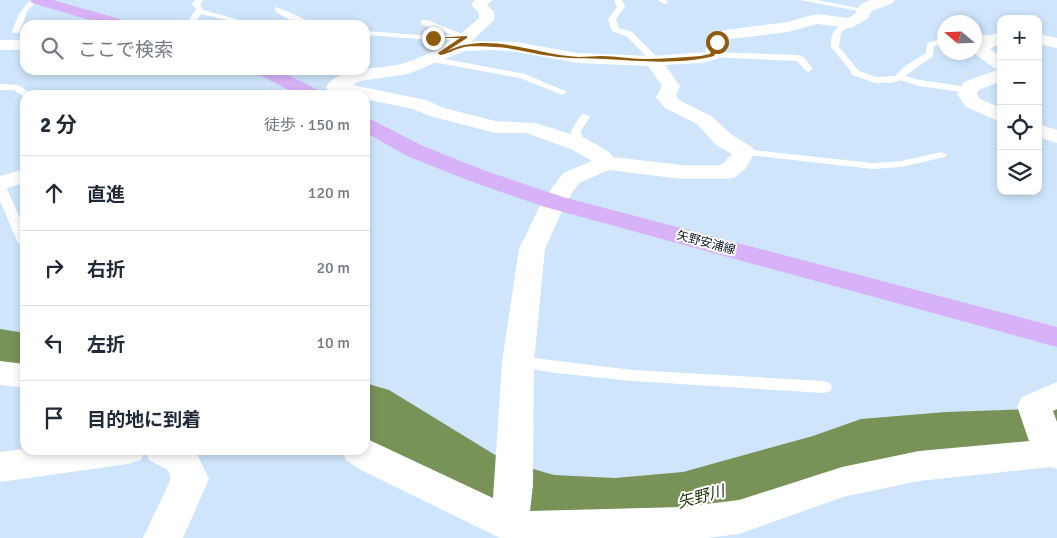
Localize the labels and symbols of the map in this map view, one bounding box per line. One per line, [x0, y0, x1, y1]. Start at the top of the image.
north arrow [937, 15, 982, 60]
route end [422, 27, 445, 50]
route start [706, 31, 729, 54]
street label: 矢野安浦線 [675, 228, 737, 258]
water label: 矢野川 [675, 481, 729, 513]

